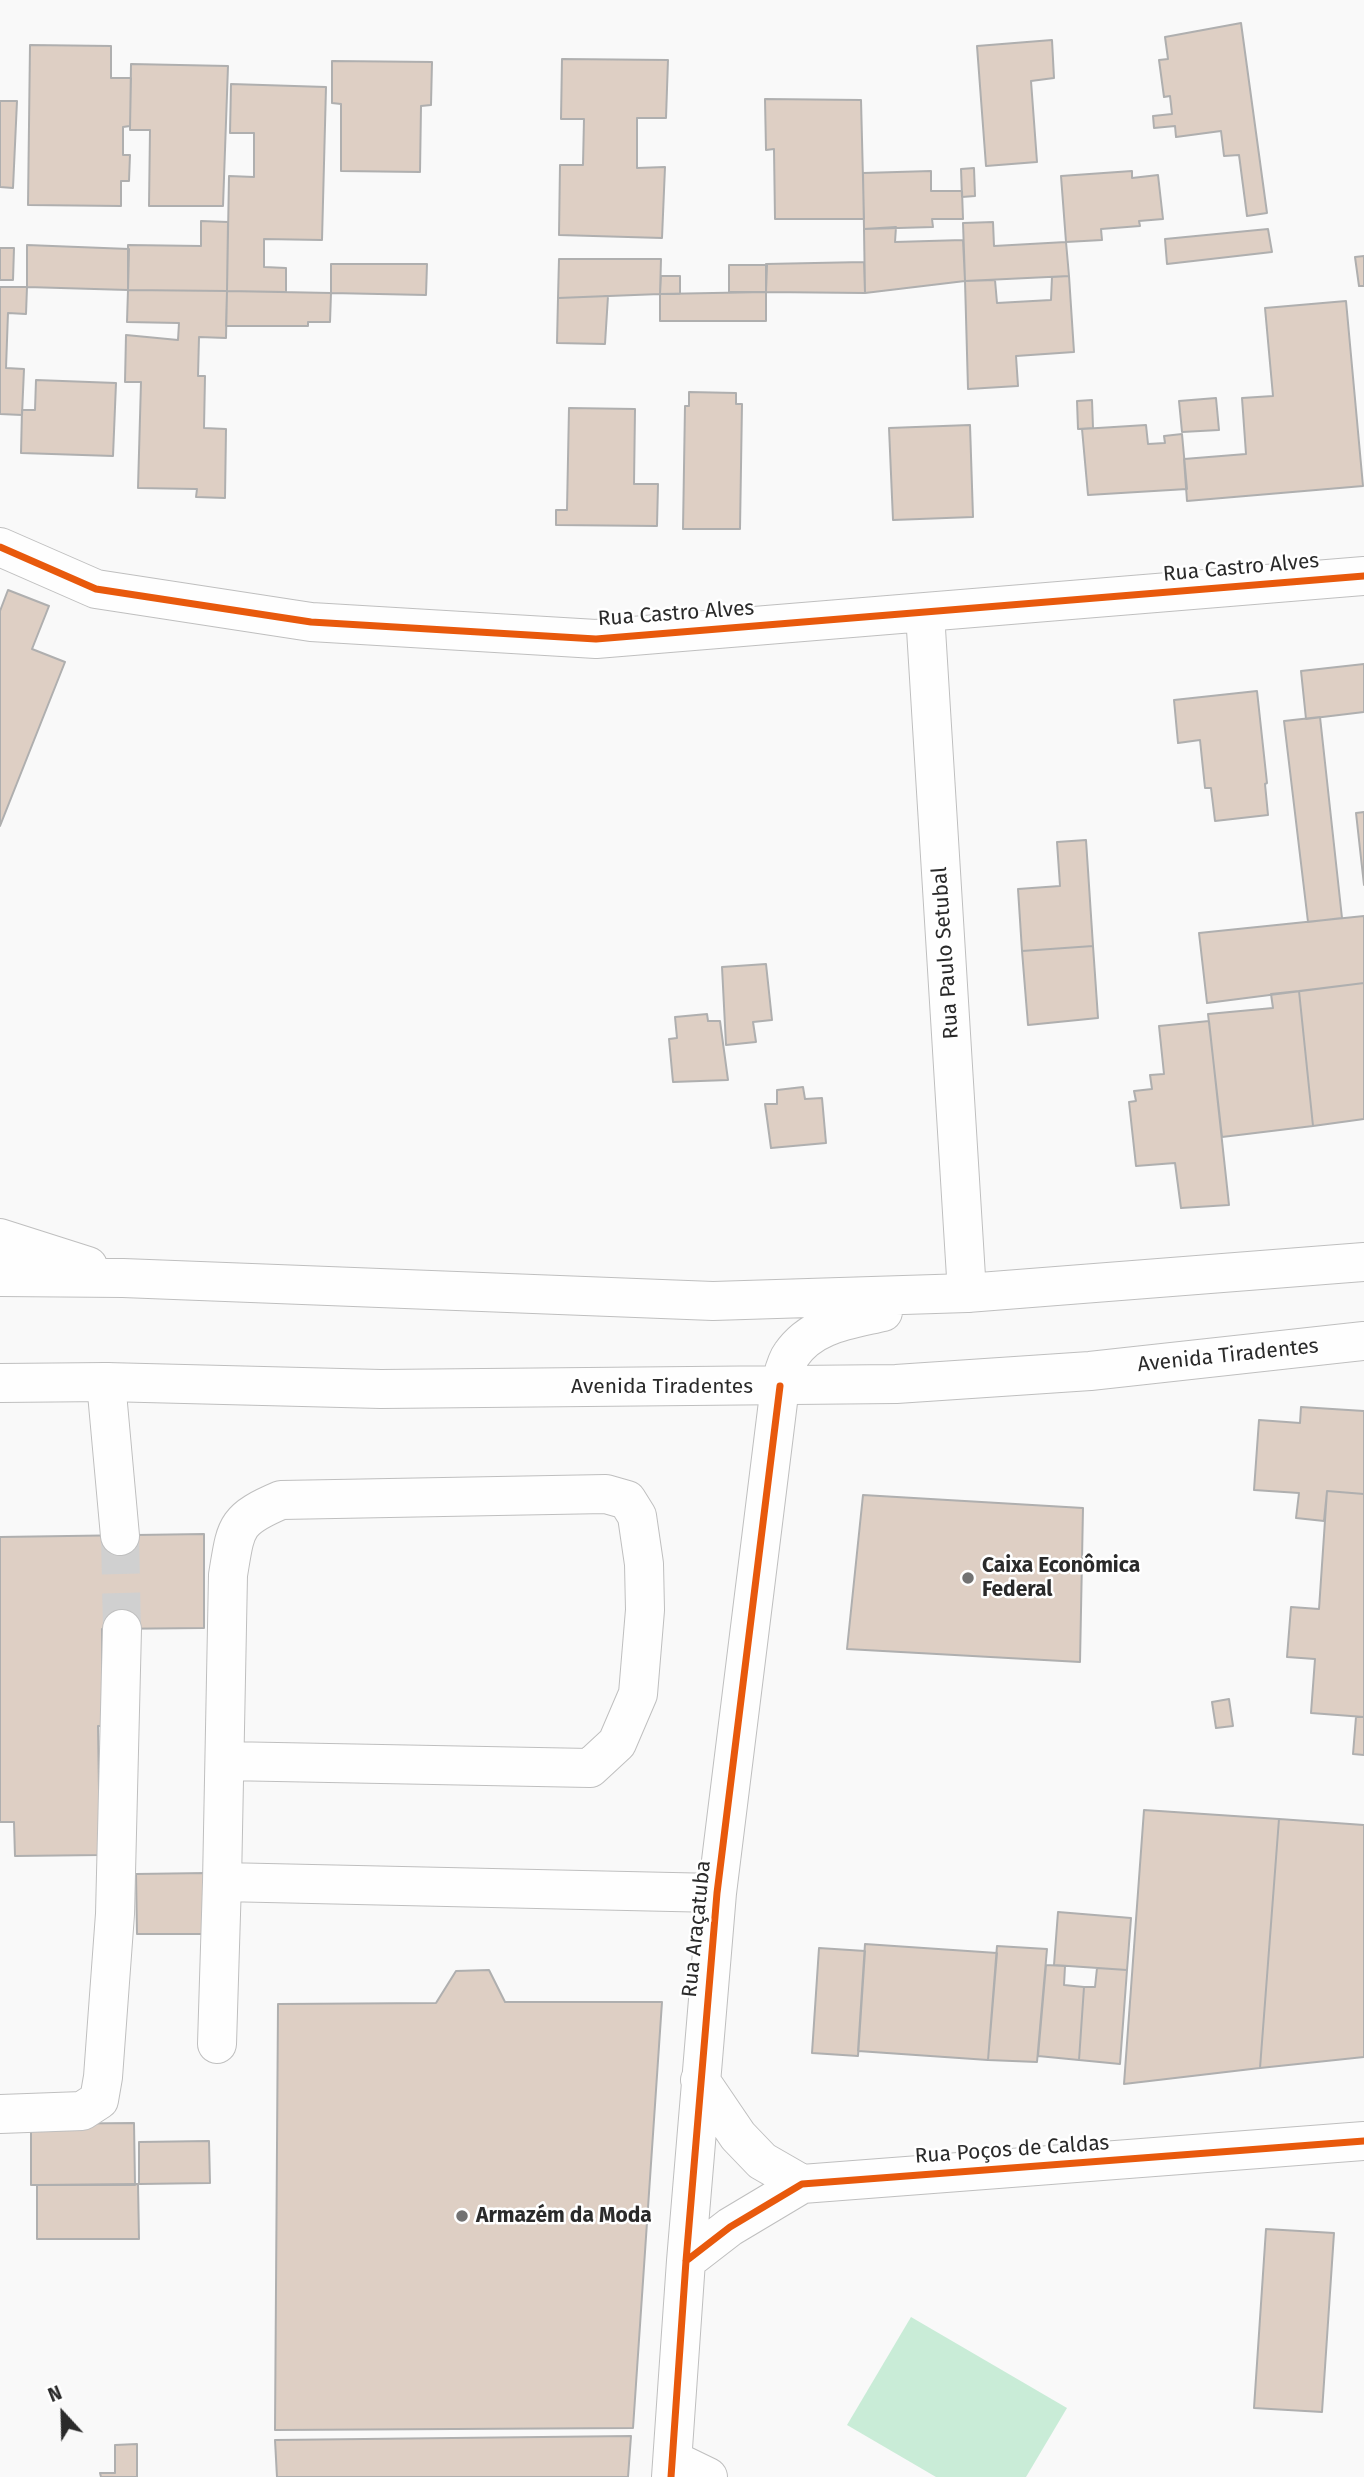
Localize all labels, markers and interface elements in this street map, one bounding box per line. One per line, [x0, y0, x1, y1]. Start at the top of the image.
street label: Rua Castro Alves [1162, 549, 1320, 587]
street label: Rua Castro Alves [597, 596, 755, 632]
street label: Rua Paulo Setubal [927, 866, 965, 1040]
street label: Avenida Tiradentes [1136, 1334, 1320, 1378]
street label: Avenida Tiradentes [571, 1374, 753, 1400]
place label: Caixa Econômica Federal [982, 1553, 1140, 1603]
marker: Caixa Econômica Federal [960, 1570, 976, 1586]
street label: Rua Araçatuba [677, 1859, 717, 1999]
street label: Rua Poços de Caldas [914, 2131, 1110, 2169]
place label: Armazém da Moda [476, 2203, 652, 2229]
marker: Armazém da Moda [454, 2208, 470, 2224]
north arrow [28, 2379, 98, 2449]
text: N [45, 2381, 65, 2407]

